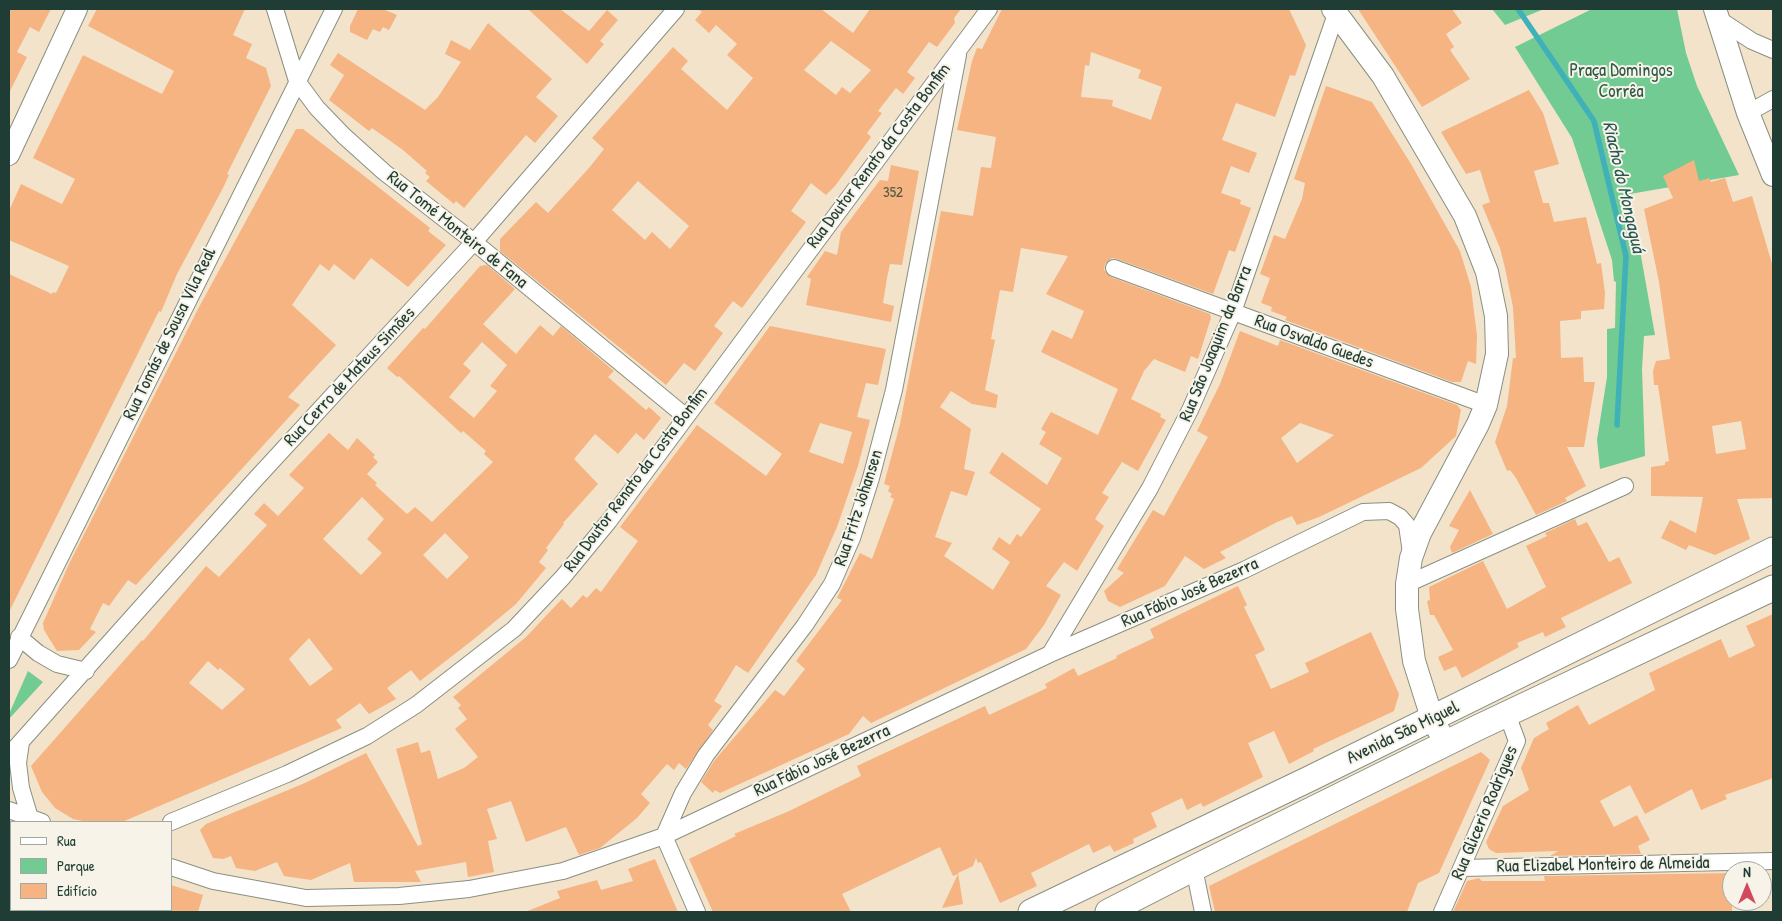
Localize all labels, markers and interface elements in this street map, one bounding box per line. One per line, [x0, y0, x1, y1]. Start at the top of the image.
street label: Rua Doutor Renato da Costa Bonfim [802, 59, 956, 253]
park label: Praça Domingos Corrêa [1569, 60, 1673, 102]
water label: Riacho do Mongaguá [1597, 119, 1649, 255]
street label: Rua Tomé Monteiro de Fana [382, 167, 532, 293]
house number: 352 [883, 184, 903, 202]
street label: Rua Tomás de Sousa Vila Real [119, 244, 221, 424]
street label: Rua São Joaquim da Barra [1175, 263, 1257, 425]
street label: Rua Cerro de Mateus Simões [280, 303, 420, 451]
street label: Rua Osvaldo Guedes [1252, 310, 1376, 374]
street label: Rua Doutor Renato da Costa Bonfim [559, 383, 713, 577]
street label: Rua Fritz Johansen [830, 447, 888, 569]
street label: Rua Fábio José Bezerra [1118, 553, 1262, 633]
street label: Avenida São Miguel [1343, 697, 1463, 769]
street label: Rua Fábio José Bezerra [751, 720, 893, 802]
street label: Rua Glicerio Rodrigues [1447, 743, 1523, 883]
legend [10, 821, 172, 911]
text: Rua [57, 830, 76, 851]
street label: Rua Elizabel Monteiro de Almeida [1496, 852, 1710, 878]
text: Parque [57, 855, 95, 876]
north arrow [1722, 861, 1772, 911]
text: N [1743, 862, 1751, 881]
text: Edifício [57, 880, 97, 901]

